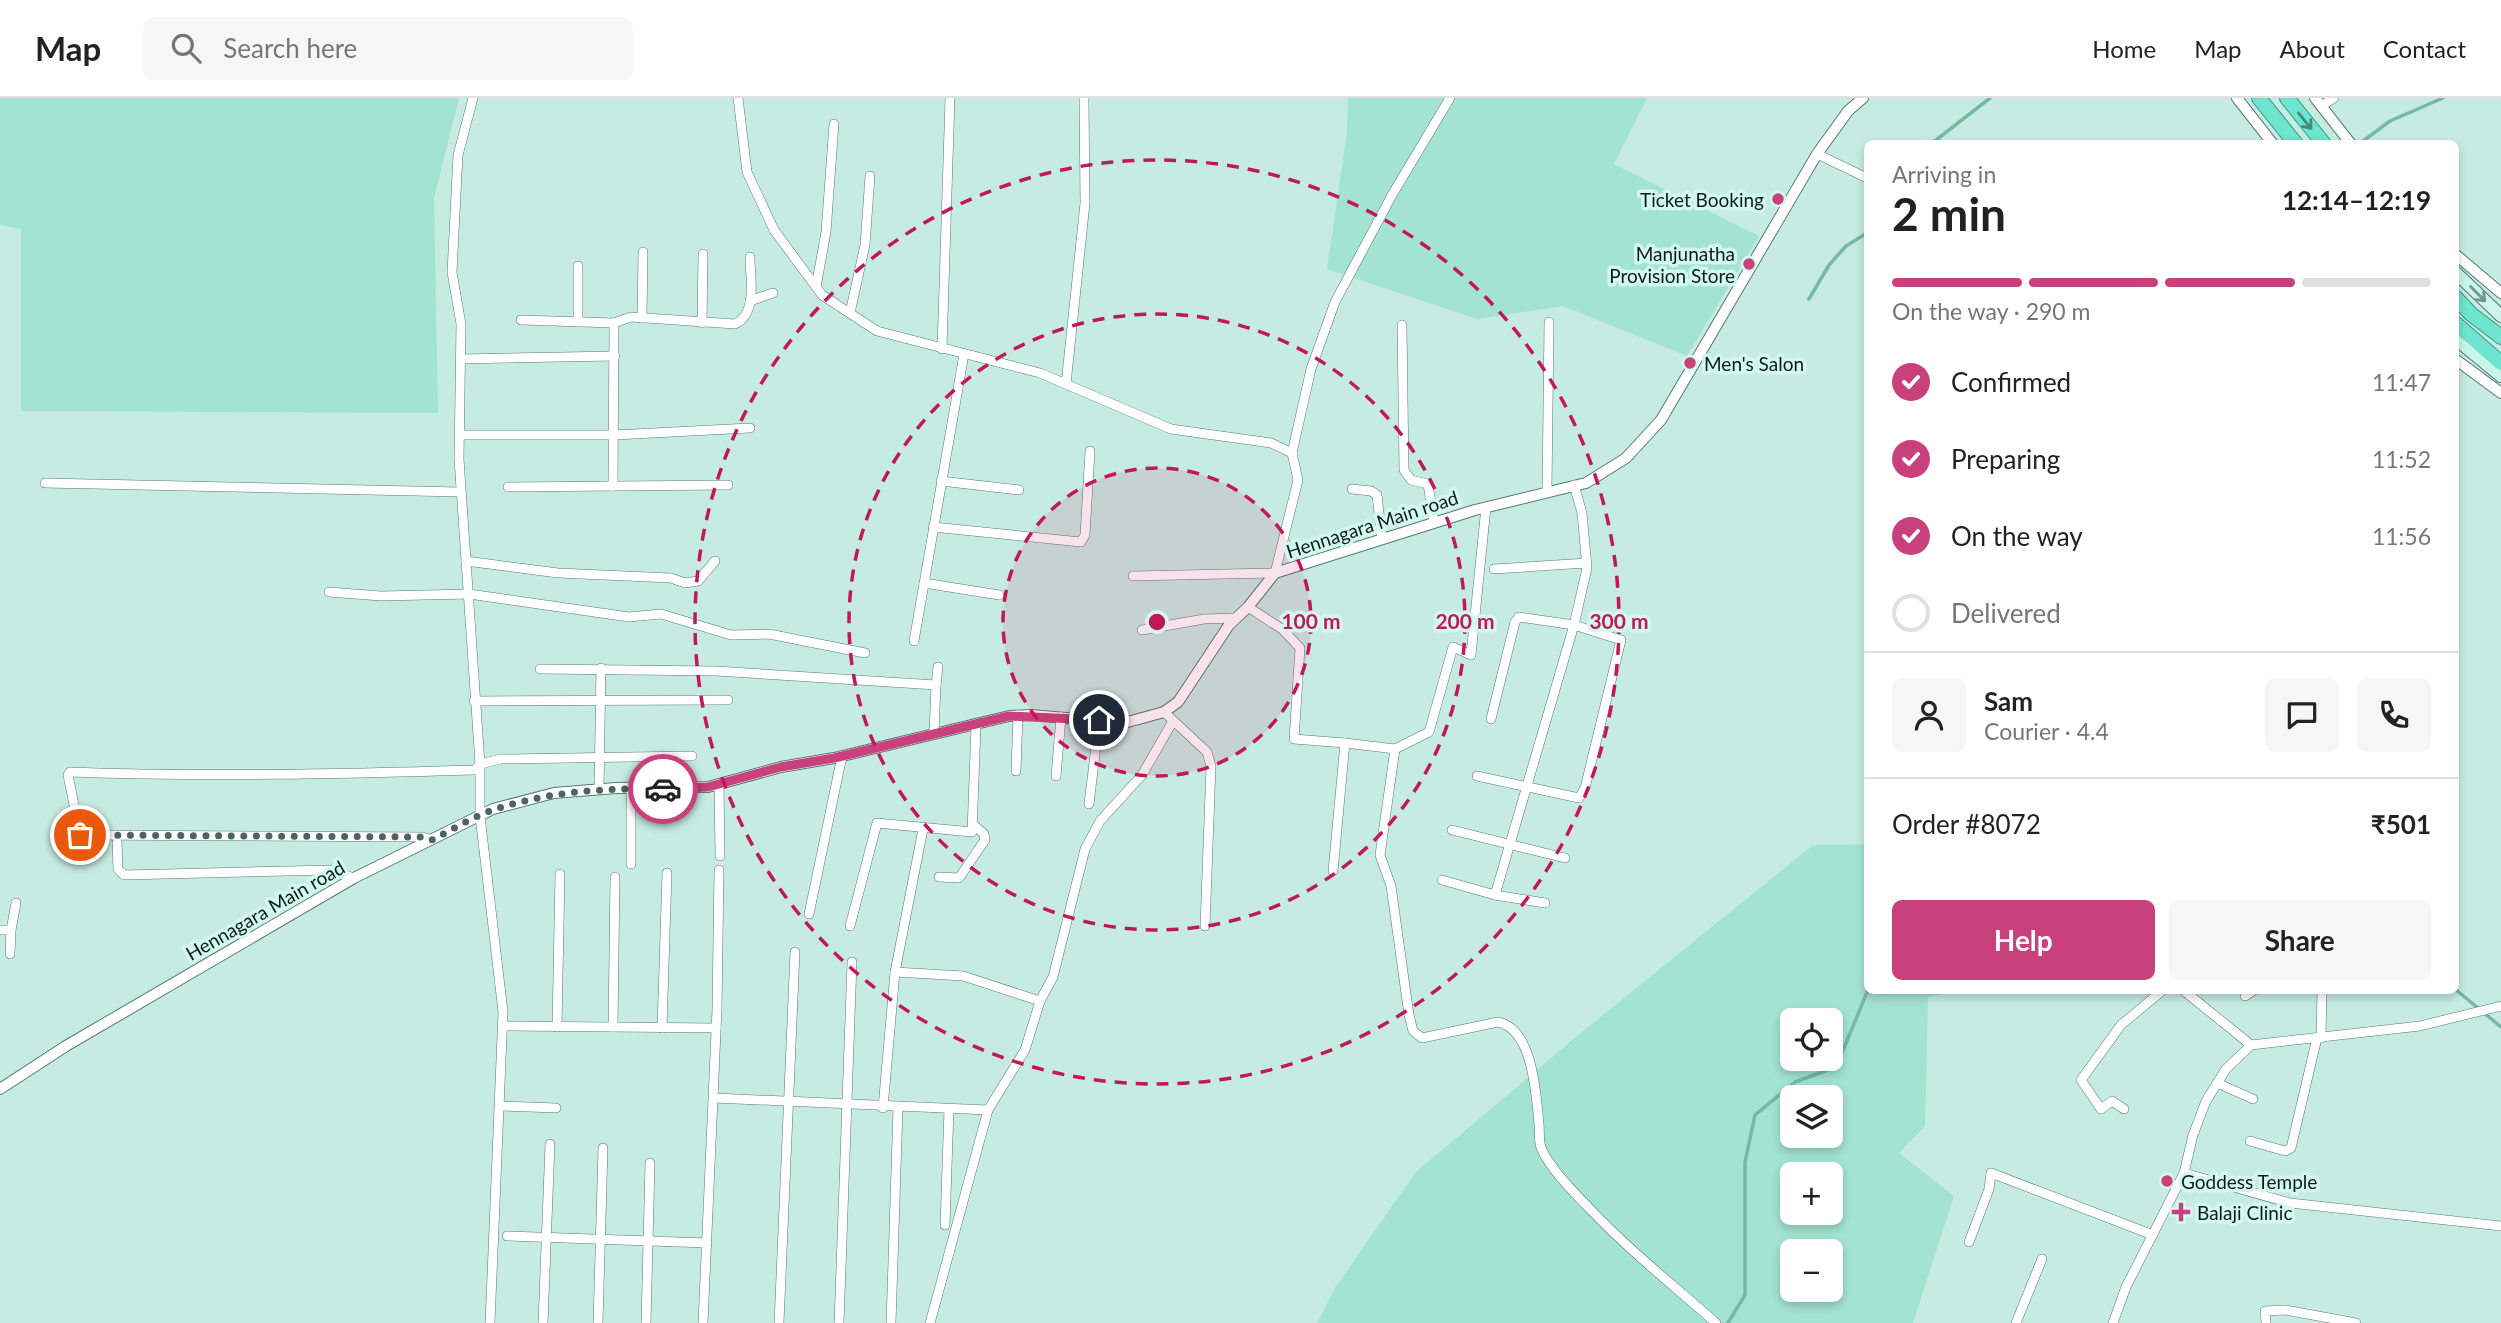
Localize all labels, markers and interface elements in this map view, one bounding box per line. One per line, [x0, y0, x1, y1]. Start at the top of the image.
search box [143, 17, 633, 80]
text: Map [35, 28, 101, 68]
icon: search [167, 29, 205, 67]
text: Search here [223, 32, 357, 64]
text: Home [2092, 34, 2156, 63]
text: Map [2194, 34, 2242, 63]
text: About [2280, 34, 2345, 63]
text: Contact [2383, 34, 2466, 63]
one-way arrow [2298, 111, 2313, 129]
text: Arriving in [1892, 160, 1996, 188]
text: 12:14–12:19 [2282, 184, 2431, 216]
text: 2 min [1892, 186, 2006, 241]
place label: Ticket Booking [1640, 188, 1764, 211]
marker: Ticket Booking [1770, 191, 1786, 207]
place label: Manjunatha Provision Store [1609, 242, 1735, 287]
marker: Manjunatha Provision Store [1741, 256, 1757, 272]
one-way arrow [2469, 286, 2486, 303]
text: On the way · 290 m [1892, 297, 2091, 325]
place label: Men's Salon [1704, 352, 1804, 375]
marker: Men's Salon [1682, 355, 1698, 371]
icon: check [1892, 363, 1930, 401]
text: Confirmed [1951, 366, 2071, 398]
text: 11:47 [2372, 368, 2431, 396]
icon: check [1892, 440, 1930, 478]
text: Preparing [1951, 443, 2060, 475]
text: 11:52 [2372, 445, 2431, 473]
street label: Hennagara Main road [1283, 485, 1461, 563]
icon: check [1892, 517, 1930, 555]
text: On the way [1951, 520, 2083, 552]
text: 11:56 [2372, 522, 2431, 550]
text: Delivered [1951, 597, 2061, 629]
text: 100 m [1281, 608, 1341, 633]
text: 200 m [1435, 608, 1495, 633]
text: 300 m [1589, 608, 1649, 633]
centre of rings [1145, 610, 1169, 634]
button: person [1892, 678, 1966, 752]
button: chat [2265, 678, 2339, 752]
button: phone [2357, 678, 2431, 752]
text: Sam [1984, 685, 2033, 717]
pin [1069, 690, 1129, 750]
icon: home [1080, 701, 1118, 739]
text: Courier · 4.4 [1984, 717, 2109, 745]
courier [628, 754, 698, 824]
icon: car [644, 770, 682, 808]
pin [50, 805, 110, 865]
text: Order #8072 [1892, 808, 2041, 840]
text: ₹501 [2371, 808, 2431, 840]
icon: bag [61, 816, 99, 854]
street label: Hennagara Main road [182, 855, 348, 965]
button: Help [1892, 900, 2155, 980]
button: Share [2169, 900, 2431, 980]
map controls [1780, 1008, 1843, 1302]
button: locate [1780, 1008, 1843, 1071]
button: layers [1780, 1085, 1843, 1148]
button: + [1780, 1162, 1843, 1225]
place label: Goddess Temple [2181, 1170, 2317, 1193]
marker: Goddess Temple [2159, 1173, 2175, 1189]
place label: Balaji Clinic [2197, 1201, 2292, 1224]
marker: Balaji Clinic [2171, 1202, 2191, 1222]
button: − [1780, 1239, 1843, 1302]

